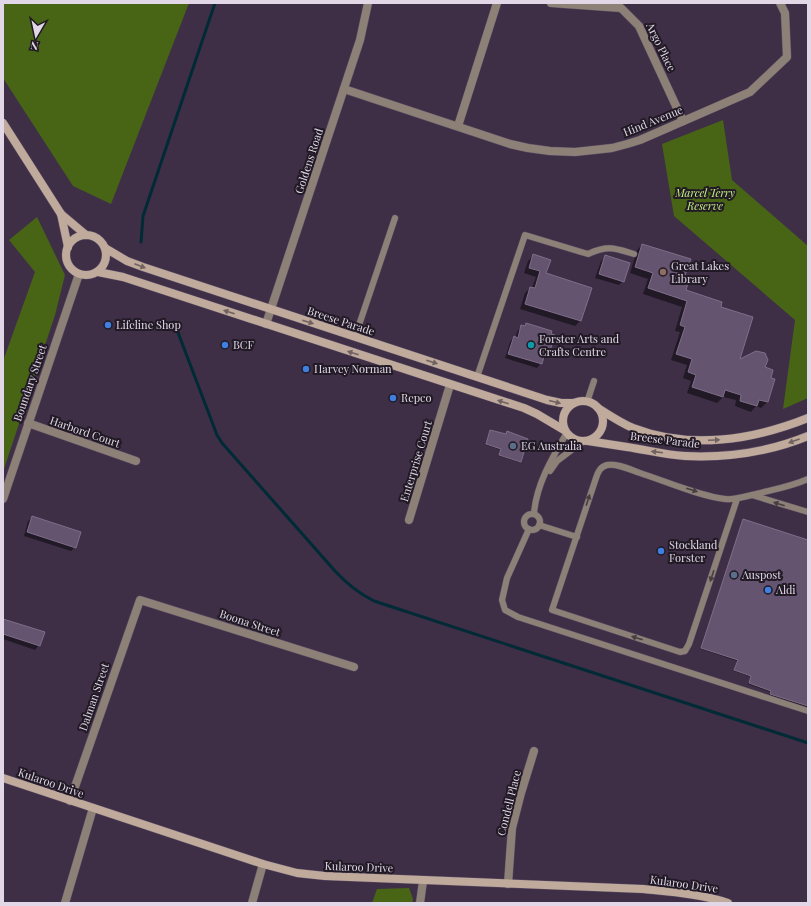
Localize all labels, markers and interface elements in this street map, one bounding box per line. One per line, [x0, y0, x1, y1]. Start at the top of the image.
north arrow [16, 16, 56, 56]
street label: Argo Place [643, 19, 680, 74]
text: N [29, 38, 39, 54]
street label: Hind Avenue [621, 102, 685, 139]
street label: Goldens Road [291, 126, 326, 195]
park label: Marcel Terry Reserve [674, 185, 736, 213]
place label: Great Lakes Library [671, 258, 729, 286]
one-way arrow [134, 263, 146, 269]
marker: Great Lakes Library [658, 267, 668, 277]
street label: Breese Parade [306, 303, 377, 339]
one-way arrow [223, 309, 235, 315]
place label: Lifeline Shop [116, 317, 181, 332]
one-way arrow [303, 319, 315, 325]
marker: Lifeline Shop [103, 320, 113, 330]
place label: Forster Arts and Crafts Centre [539, 331, 620, 359]
place label: BCF [233, 337, 254, 352]
marker: BCF [220, 340, 230, 350]
marker: Forster Arts and Crafts Centre [526, 340, 536, 350]
street label: Boundary Street [9, 342, 50, 423]
one-way arrow [347, 350, 359, 356]
one-way arrow [426, 360, 438, 366]
place label: Harvey Norman [314, 361, 392, 376]
marker: Harvey Norman [301, 364, 311, 374]
place label: Repco [401, 390, 431, 405]
marker: Repco [388, 393, 398, 403]
one-way arrow [497, 399, 509, 405]
one-way arrow [549, 399, 562, 405]
street label: Harbord Court [48, 413, 122, 451]
street label: Enterprise Court [396, 418, 435, 503]
street label: Breese Parade [629, 428, 701, 451]
one-way arrow [708, 437, 721, 443]
place label: EG Australia [521, 438, 582, 453]
one-way arrow [787, 439, 799, 445]
marker: EG Australia [508, 441, 518, 451]
one-way arrow [651, 449, 663, 455]
one-way arrow [686, 487, 698, 493]
one-way arrow [586, 493, 592, 505]
one-way arrow [773, 501, 785, 507]
place label: Stockland Forster [669, 537, 718, 565]
marker: Stockland Forster [656, 546, 666, 556]
place label: Auspost [741, 567, 781, 582]
one-way arrow [709, 570, 715, 582]
marker: Auspost [729, 570, 739, 580]
place label: Aldi [775, 582, 796, 597]
marker: Aldi [763, 585, 773, 595]
street label: Boona Street [218, 606, 283, 639]
one-way arrow [631, 635, 643, 641]
street label: Dalman Street [75, 661, 112, 733]
street label: Kularoo Drive [16, 764, 86, 801]
street label: Condell Place [493, 768, 524, 837]
street label: Kularoo Drive [324, 858, 394, 875]
street label: Kularoo Drive [649, 871, 720, 896]

